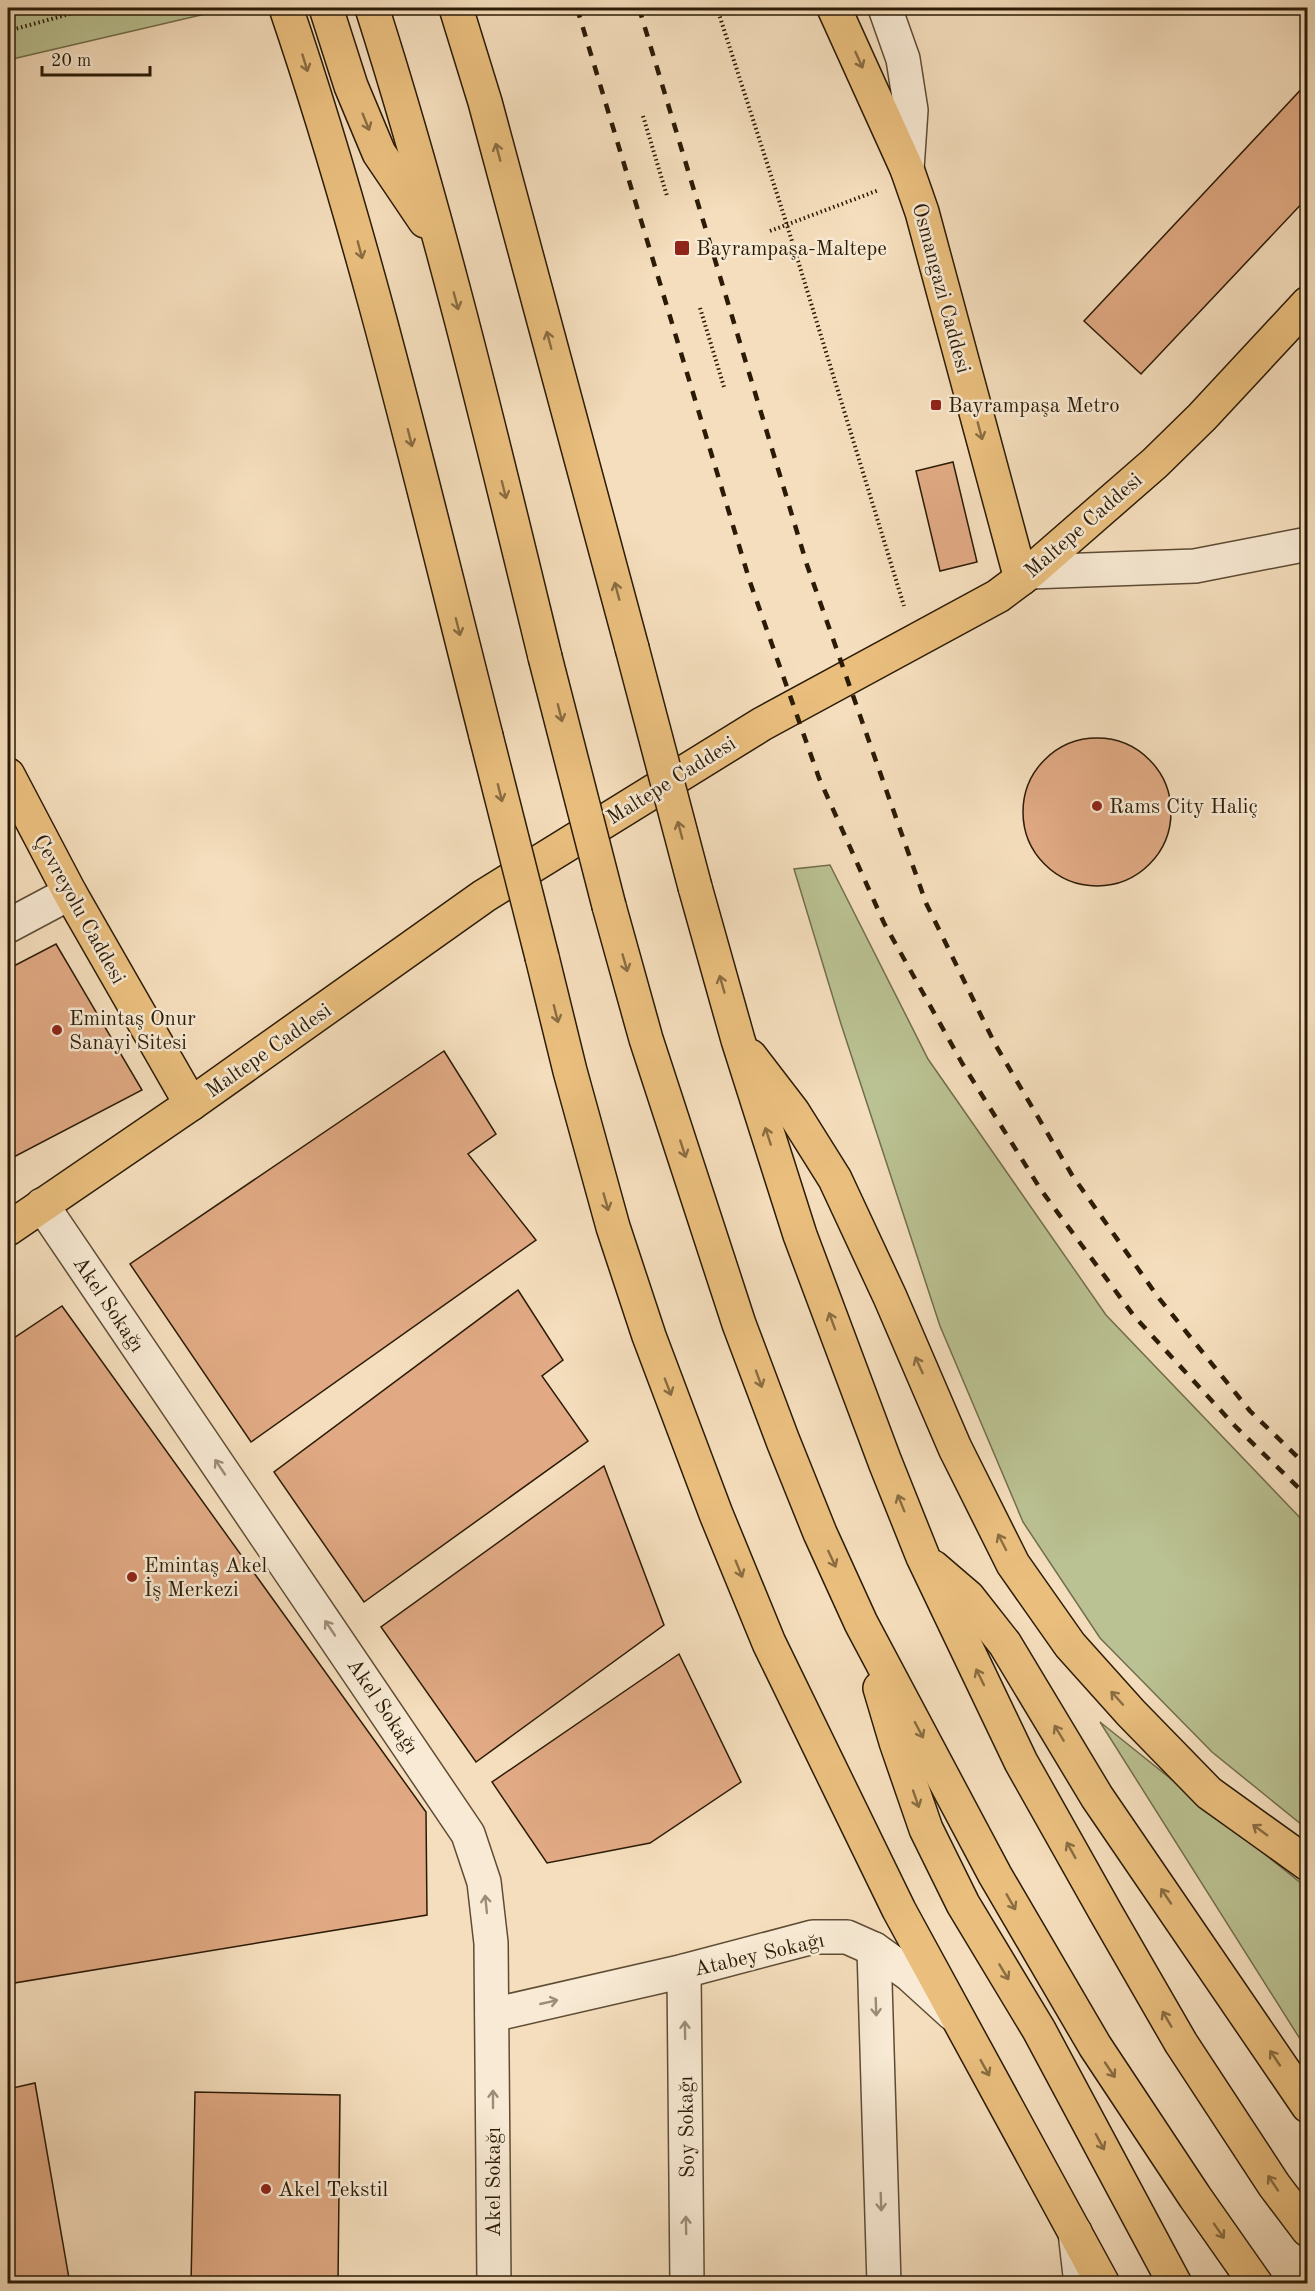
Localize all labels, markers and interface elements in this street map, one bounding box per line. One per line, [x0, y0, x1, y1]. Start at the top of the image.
scale bar [42, 39, 150, 77]
one-way arrow [853, 51, 865, 69]
text: 20 m [51, 52, 91, 70]
one-way arrow [300, 53, 311, 72]
one-way arrow [361, 112, 372, 131]
one-way arrow [492, 143, 503, 162]
street label: Osmangazi Caddesi [908, 201, 973, 376]
marker: Bayrampaşa-Maltepe [673, 239, 691, 257]
place label: Bayrampaşa-Maltepe [696, 239, 887, 260]
one-way arrow [355, 240, 366, 259]
one-way arrow [451, 292, 463, 311]
one-way arrow [543, 331, 554, 350]
place label: Bayrampaşa Metro [948, 396, 1120, 417]
marker: Bayrampaşa Metro [929, 398, 943, 412]
one-way arrow [975, 421, 987, 440]
one-way arrow [405, 428, 417, 447]
street label: Maltepe Caddesi [1021, 470, 1147, 583]
one-way arrow [499, 481, 511, 500]
one-way arrow [610, 582, 622, 601]
one-way arrow [453, 618, 465, 637]
one-way arrow [554, 704, 566, 723]
street label: Maltepe Caddesi [604, 733, 740, 829]
one-way arrow [495, 783, 507, 802]
place label: Rams City Haliç [1109, 797, 1258, 818]
marker: Rams City Haliç [1090, 799, 1104, 813]
one-way arrow [674, 821, 685, 840]
street label: Çevreyolu Caddesi [29, 831, 128, 988]
one-way arrow [620, 953, 631, 972]
one-way arrow [716, 974, 727, 993]
street label: Maltepe Caddesi [202, 1000, 335, 1102]
one-way arrow [550, 1004, 562, 1023]
place label: Emintaş Onur Sanayi Sitesi [69, 1009, 196, 1054]
marker: Emintaş Onur Sanayi Sitesi [50, 1023, 64, 1037]
one-way arrow [762, 1127, 773, 1146]
one-way arrow [678, 1139, 689, 1158]
one-way arrow [601, 1193, 612, 1212]
street label: Akel Sokağı [68, 1253, 147, 1356]
one-way arrow [825, 1312, 836, 1330]
one-way arrow [913, 1357, 924, 1375]
one-way arrow [755, 1369, 766, 1387]
one-way arrow [664, 1377, 675, 1396]
one-way arrow [214, 1459, 226, 1476]
one-way arrow [895, 1494, 906, 1513]
one-way arrow [996, 1534, 1008, 1551]
one-way arrow [827, 1550, 839, 1568]
place label: Emintaş Akel İş Merkezi [144, 1556, 268, 1601]
one-way arrow [734, 1559, 745, 1578]
marker: Emintaş Akel İş Merkezi [125, 1570, 139, 1584]
one-way arrow [324, 1620, 336, 1637]
street label: Akel Sokağı [342, 1655, 421, 1758]
one-way arrow [974, 1668, 986, 1686]
one-way arrow [1110, 1691, 1124, 1706]
one-way arrow [914, 1721, 925, 1739]
one-way arrow [1052, 1725, 1064, 1742]
one-way arrow [911, 1789, 922, 1808]
one-way arrow [1253, 1824, 1269, 1836]
one-way arrow [1064, 1841, 1076, 1858]
one-way arrow [1160, 1888, 1172, 1904]
one-way arrow [1005, 1893, 1017, 1910]
one-way arrow [480, 1895, 491, 1915]
street label: Atabey Sokağı [692, 1930, 826, 1981]
one-way arrow [999, 1963, 1011, 1980]
one-way arrow [539, 1996, 558, 2007]
one-way arrow [870, 1997, 882, 2017]
one-way arrow [1161, 2011, 1173, 2028]
one-way arrow [679, 2021, 691, 2041]
one-way arrow [1269, 2050, 1281, 2066]
one-way arrow [979, 2059, 991, 2076]
one-way arrow [1104, 2061, 1117, 2078]
street label: Soy Sokağı [676, 2076, 699, 2178]
one-way arrow [487, 2090, 499, 2110]
street label: Akel Sokağı [484, 2127, 505, 2237]
one-way arrow [1094, 2133, 1106, 2150]
one-way arrow [1267, 2175, 1279, 2191]
place label: Akel Tekstil [278, 2180, 388, 2201]
marker: Akel Tekstil [259, 2182, 273, 2196]
one-way arrow [876, 2192, 887, 2212]
one-way arrow [681, 2216, 692, 2236]
one-way arrow [1213, 2223, 1225, 2239]

